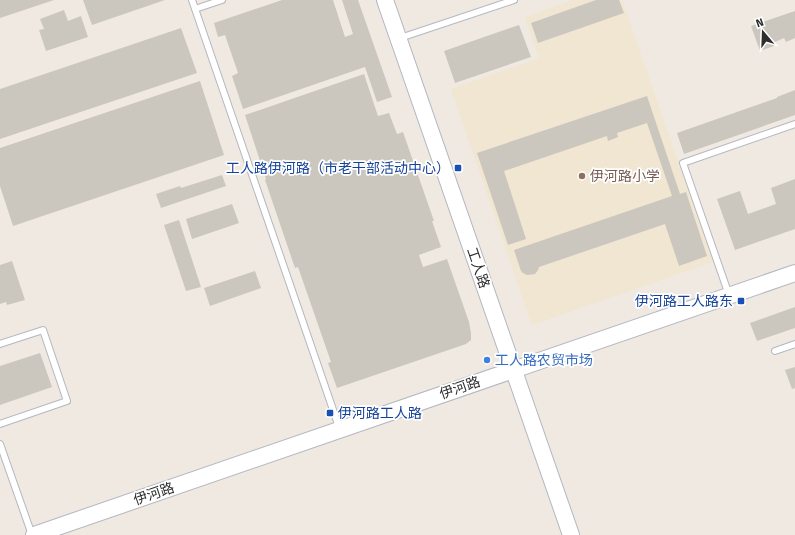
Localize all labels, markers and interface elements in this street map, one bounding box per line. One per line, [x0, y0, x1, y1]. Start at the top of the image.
north arrow [743, 12, 783, 52]
text: N [754, 16, 765, 30]
place label: 工人路伊河路（市老干部活动中心） [226, 160, 450, 177]
marker: 工人路伊河路（市老干部活动中心） [453, 163, 463, 173]
place label: 伊河路小学 [590, 168, 660, 185]
marker: 伊河路小学 [577, 171, 587, 181]
street label: 工人路 [463, 245, 493, 291]
place label: 伊河路工人路东 [635, 293, 733, 310]
marker: 伊河路工人路东 [736, 296, 746, 306]
place label: 工人路农贸市场 [495, 352, 593, 369]
marker: 工人路农贸市场 [482, 355, 492, 365]
street label: 伊河路 [437, 373, 483, 403]
place label: 伊河路工人路 [338, 405, 422, 422]
marker: 伊河路工人路 [325, 408, 335, 418]
street label: 伊河路 [131, 479, 177, 509]

